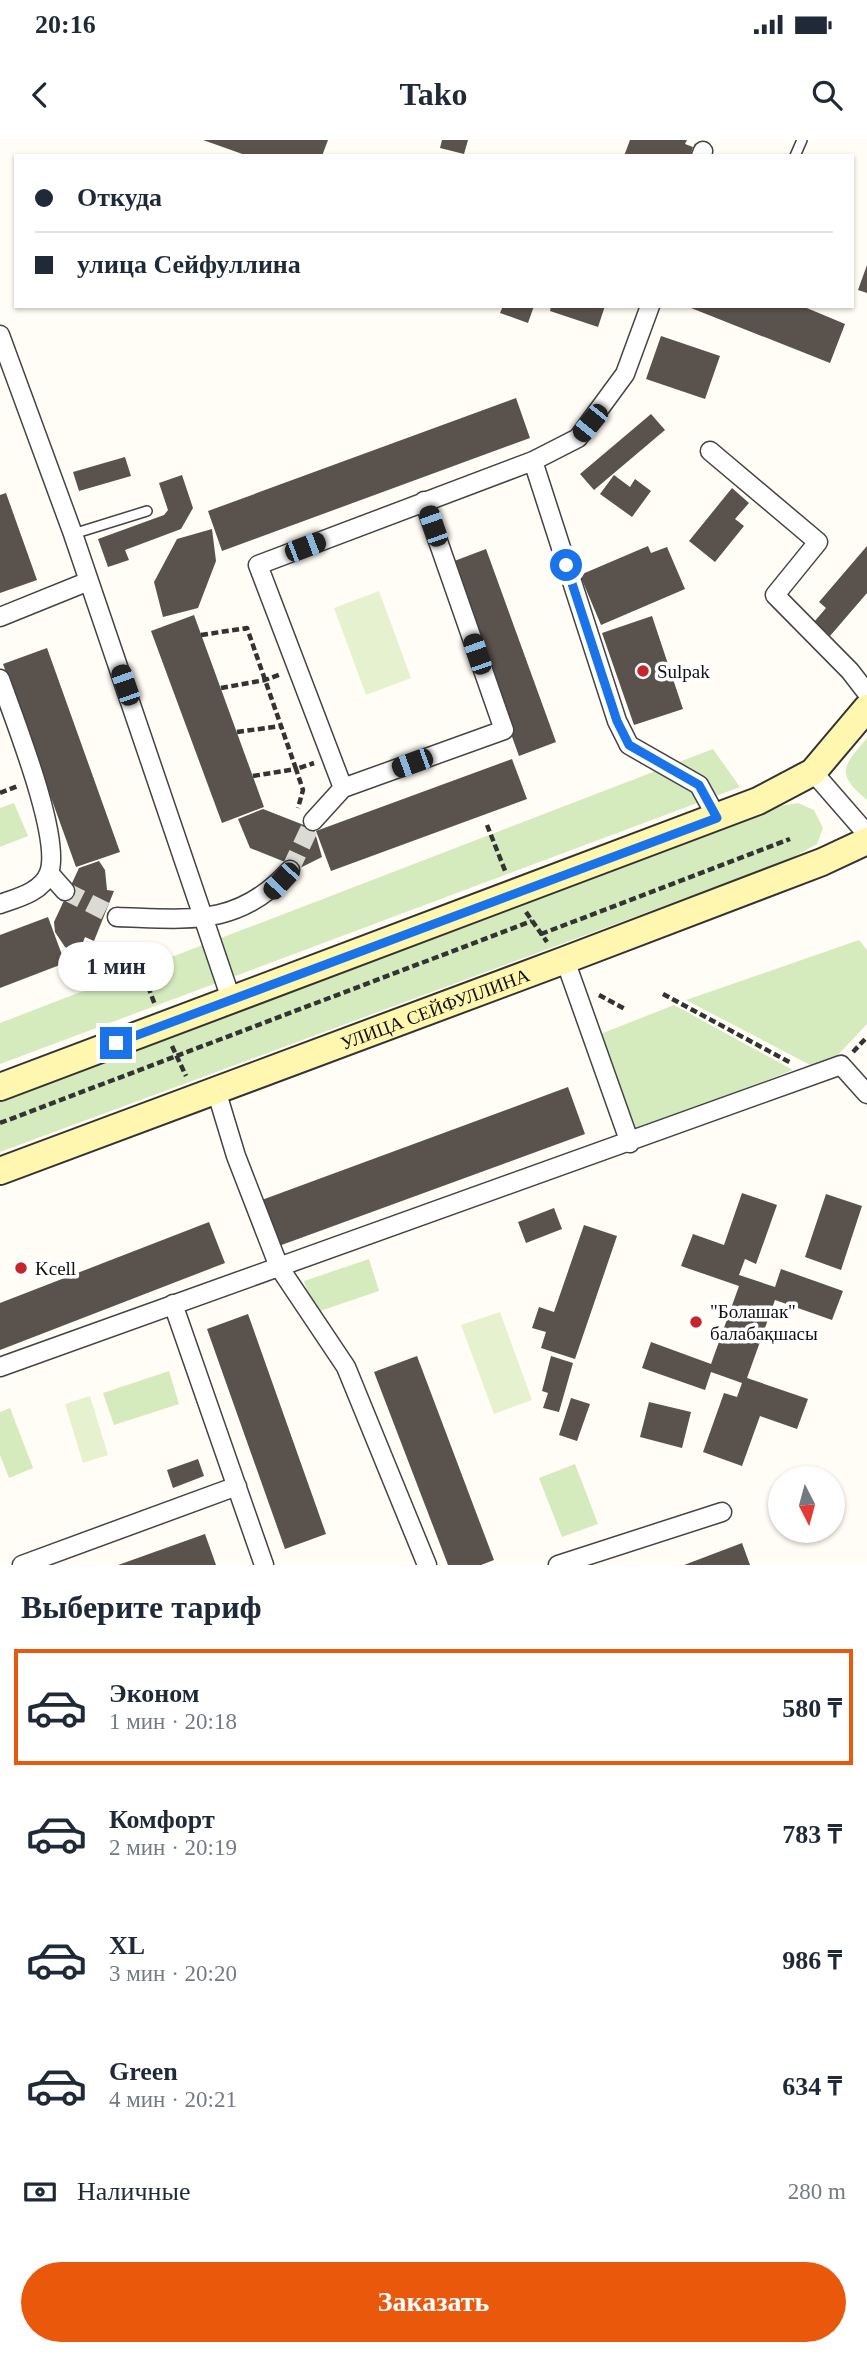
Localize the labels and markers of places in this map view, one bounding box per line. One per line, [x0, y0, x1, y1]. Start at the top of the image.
place label: Sulpak [657, 661, 710, 682]
marker: Sulpak [635, 663, 651, 679]
place label: Kcell [35, 1258, 76, 1279]
marker: Kcell [13, 1260, 29, 1276]
place label: "Болашак" балабақшасы [710, 1301, 818, 1344]
marker: "Болашак" балабақшасы [688, 1314, 704, 1330]

